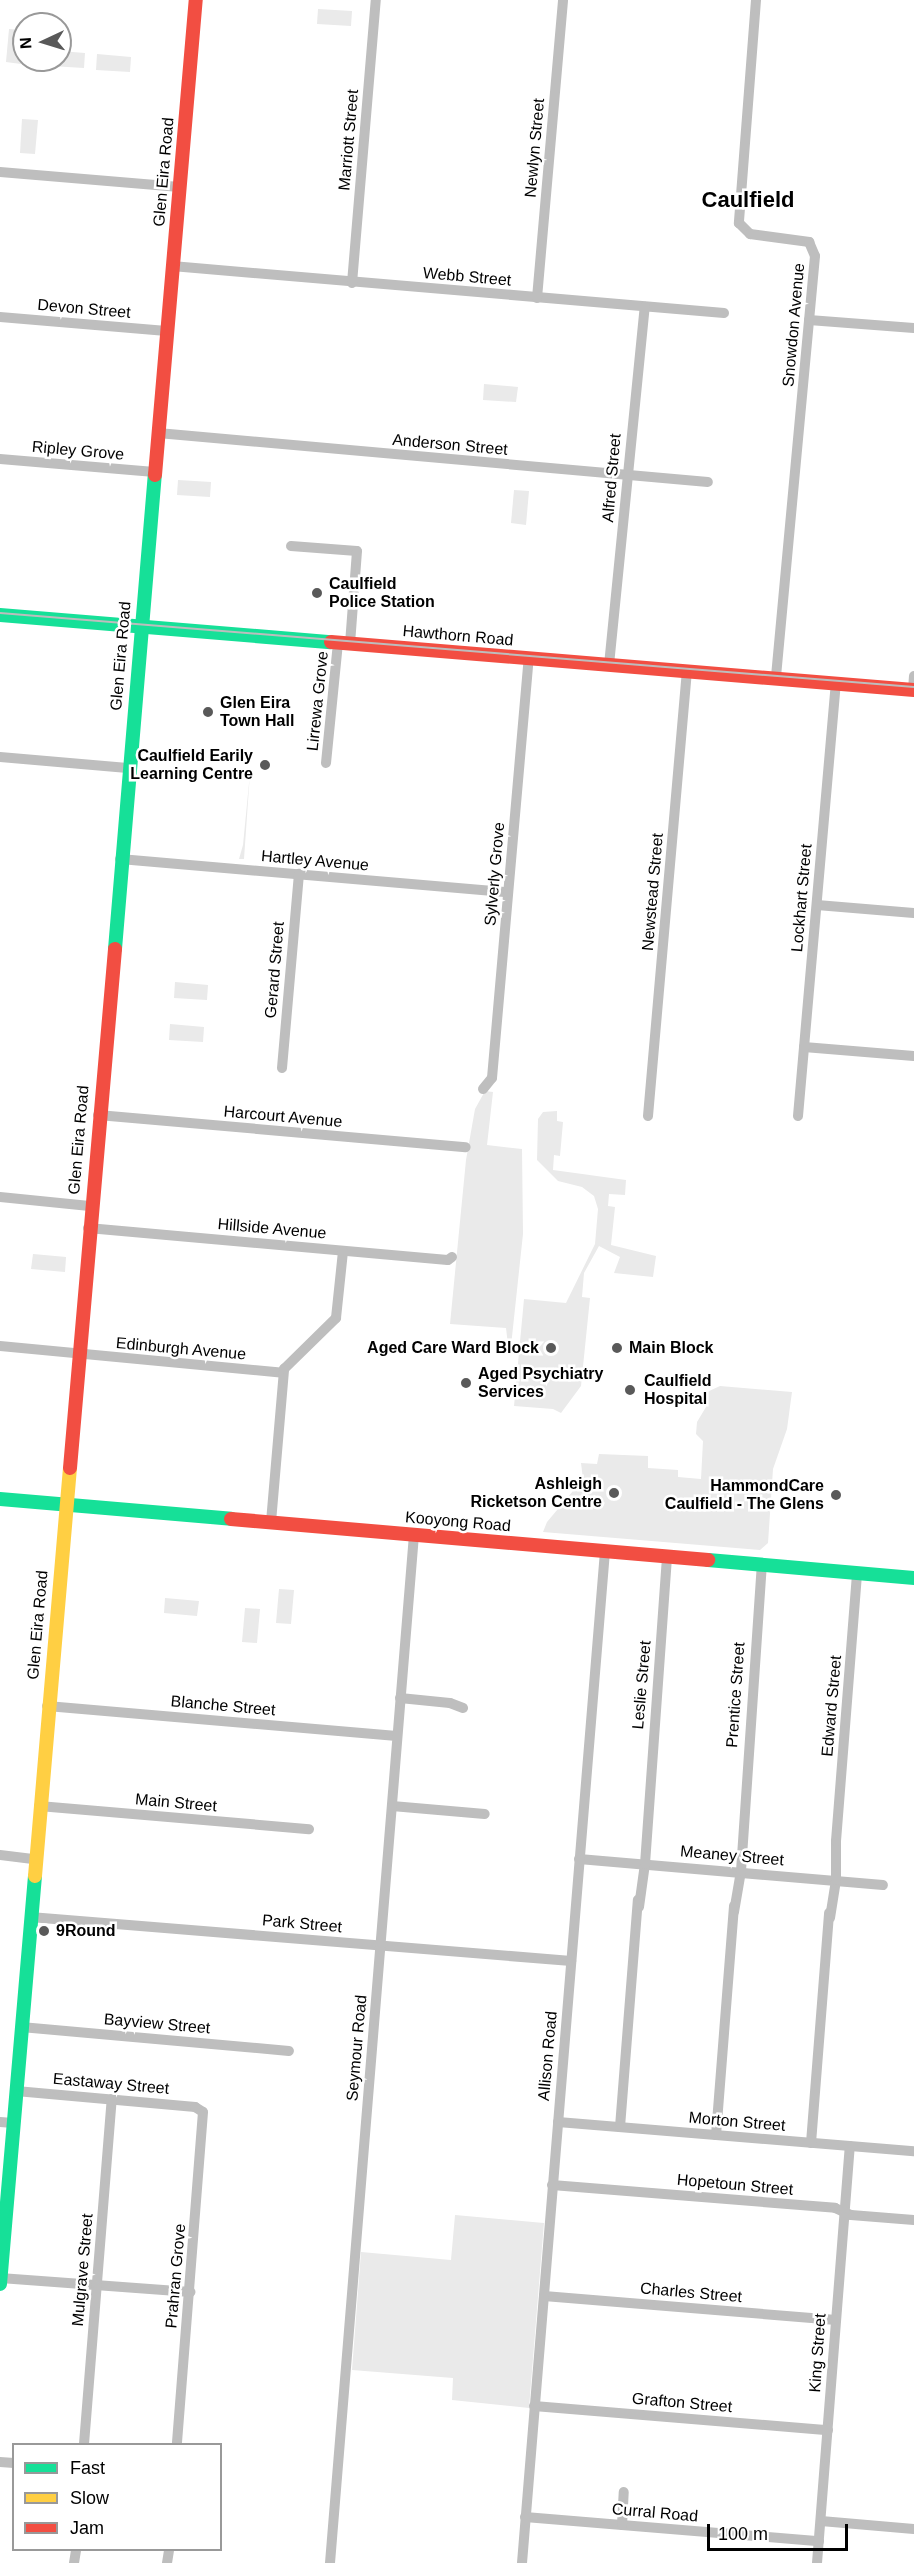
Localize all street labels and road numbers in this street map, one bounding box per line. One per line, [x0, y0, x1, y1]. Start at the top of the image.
street label: Marriott Street [335, 89, 363, 191]
street label: Newlyn Street [521, 98, 549, 198]
street label: Glen Eira Road [150, 117, 178, 227]
street label: Snowdon Avenue [779, 262, 809, 388]
street label: Webb Street [422, 264, 512, 290]
street label: Devon Street [37, 295, 131, 323]
street label: Anderson Street [392, 430, 508, 460]
street label: Alfred Street [599, 433, 625, 523]
street label: Ripley Grove [31, 437, 125, 465]
street label: Glen Eira Road [107, 601, 135, 711]
street label: Hawthorn Road [402, 622, 514, 650]
street label: Lirrewa Grove [303, 650, 333, 752]
street label: Sylverly Grove [481, 821, 509, 927]
street label: Newstead Street [638, 832, 668, 952]
street label: Lockhart Street [788, 843, 816, 953]
street label: Hartley Avenue [260, 847, 370, 875]
street label: Gerard Street [261, 921, 289, 1019]
street label: Glen Eira Road [65, 1085, 93, 1195]
street label: Harcourt Avenue [223, 1102, 343, 1132]
street label: Hillside Avenue [216, 1215, 328, 1243]
street label: Edinburgh Avenue [115, 1334, 247, 1364]
street label: Kooyong Road [404, 1508, 512, 1536]
street label: Glen Eira Road [24, 1570, 52, 1680]
street label: Leslie Street [629, 1640, 655, 1730]
street label: Prentice Street [723, 1642, 749, 1748]
street label: Edward Street [818, 1655, 846, 1757]
street label: Blanche Street [170, 1692, 276, 1720]
street label: Main Street [134, 1790, 218, 1816]
street label: Meaney Street [679, 1842, 785, 1870]
street label: Park Street [261, 1911, 343, 1937]
street label: Seymour Road [343, 1994, 371, 2102]
street label: Bayview Street [103, 2010, 211, 2038]
street label: Allison Road [535, 2010, 561, 2102]
street label: Eastaway Street [52, 2069, 170, 2099]
street label: Morton Street [688, 2108, 786, 2136]
street label: Hopetoun Street [676, 2170, 794, 2200]
street label: Mulgrave Street [69, 2213, 97, 2327]
street label: Prahran Grove [162, 2223, 190, 2329]
street label: Charles Street [639, 2279, 743, 2307]
street label: King Street [806, 2313, 830, 2393]
street label: Grafton Street [631, 2389, 733, 2417]
street label: Curral Road [611, 2500, 699, 2526]

